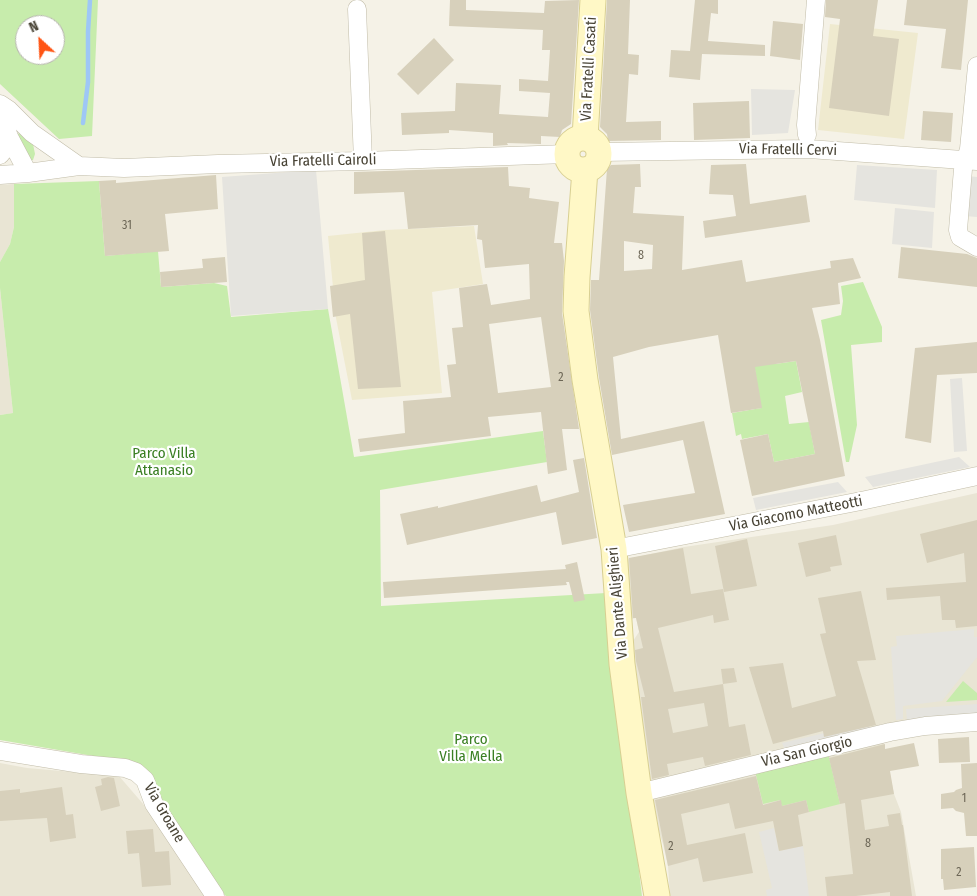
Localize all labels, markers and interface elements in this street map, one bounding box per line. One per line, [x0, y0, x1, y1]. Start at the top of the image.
north arrow [15, 15, 65, 65]
street label: Via Fratelli Casati [577, 16, 601, 122]
text: N [26, 17, 41, 36]
street label: Via Fratelli Cervi [739, 140, 837, 160]
street label: Via Fratelli Cairoli [269, 151, 377, 171]
house number: 31 [122, 219, 132, 233]
house number: 8 [638, 249, 644, 263]
house number: 2 [558, 371, 564, 385]
park label: Parco Villa Attanasio [132, 445, 196, 480]
street label: Via Giacomo Matteotti [728, 492, 864, 536]
street label: Via Dante Alighieri [604, 546, 632, 660]
park label: Parco Villa Mella [439, 731, 503, 766]
street label: Via San Giorgio [760, 733, 854, 771]
street label: Via Groane [140, 780, 188, 846]
house number: 1 [962, 792, 966, 806]
house number: 8 [865, 837, 871, 851]
house number: 2 [668, 840, 674, 854]
house number: 2 [956, 866, 962, 880]

